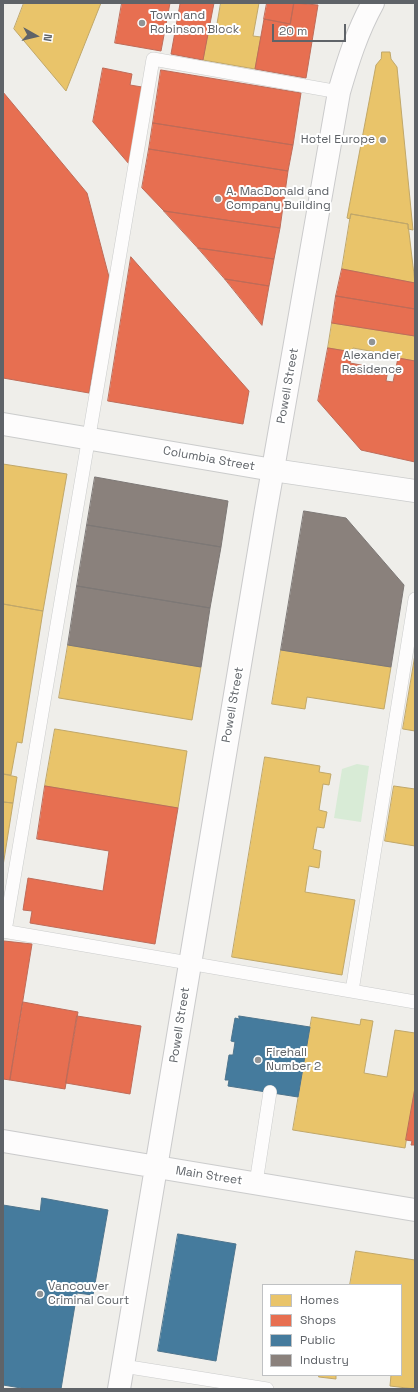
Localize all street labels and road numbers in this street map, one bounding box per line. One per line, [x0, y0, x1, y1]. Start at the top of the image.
street label: Powell Street [274, 347, 302, 425]
street label: Columbia Street [162, 444, 256, 474]
street label: Powell Street [219, 666, 247, 744]
street label: Powell Street [167, 986, 193, 1064]
street label: Main Street [175, 1164, 243, 1188]

